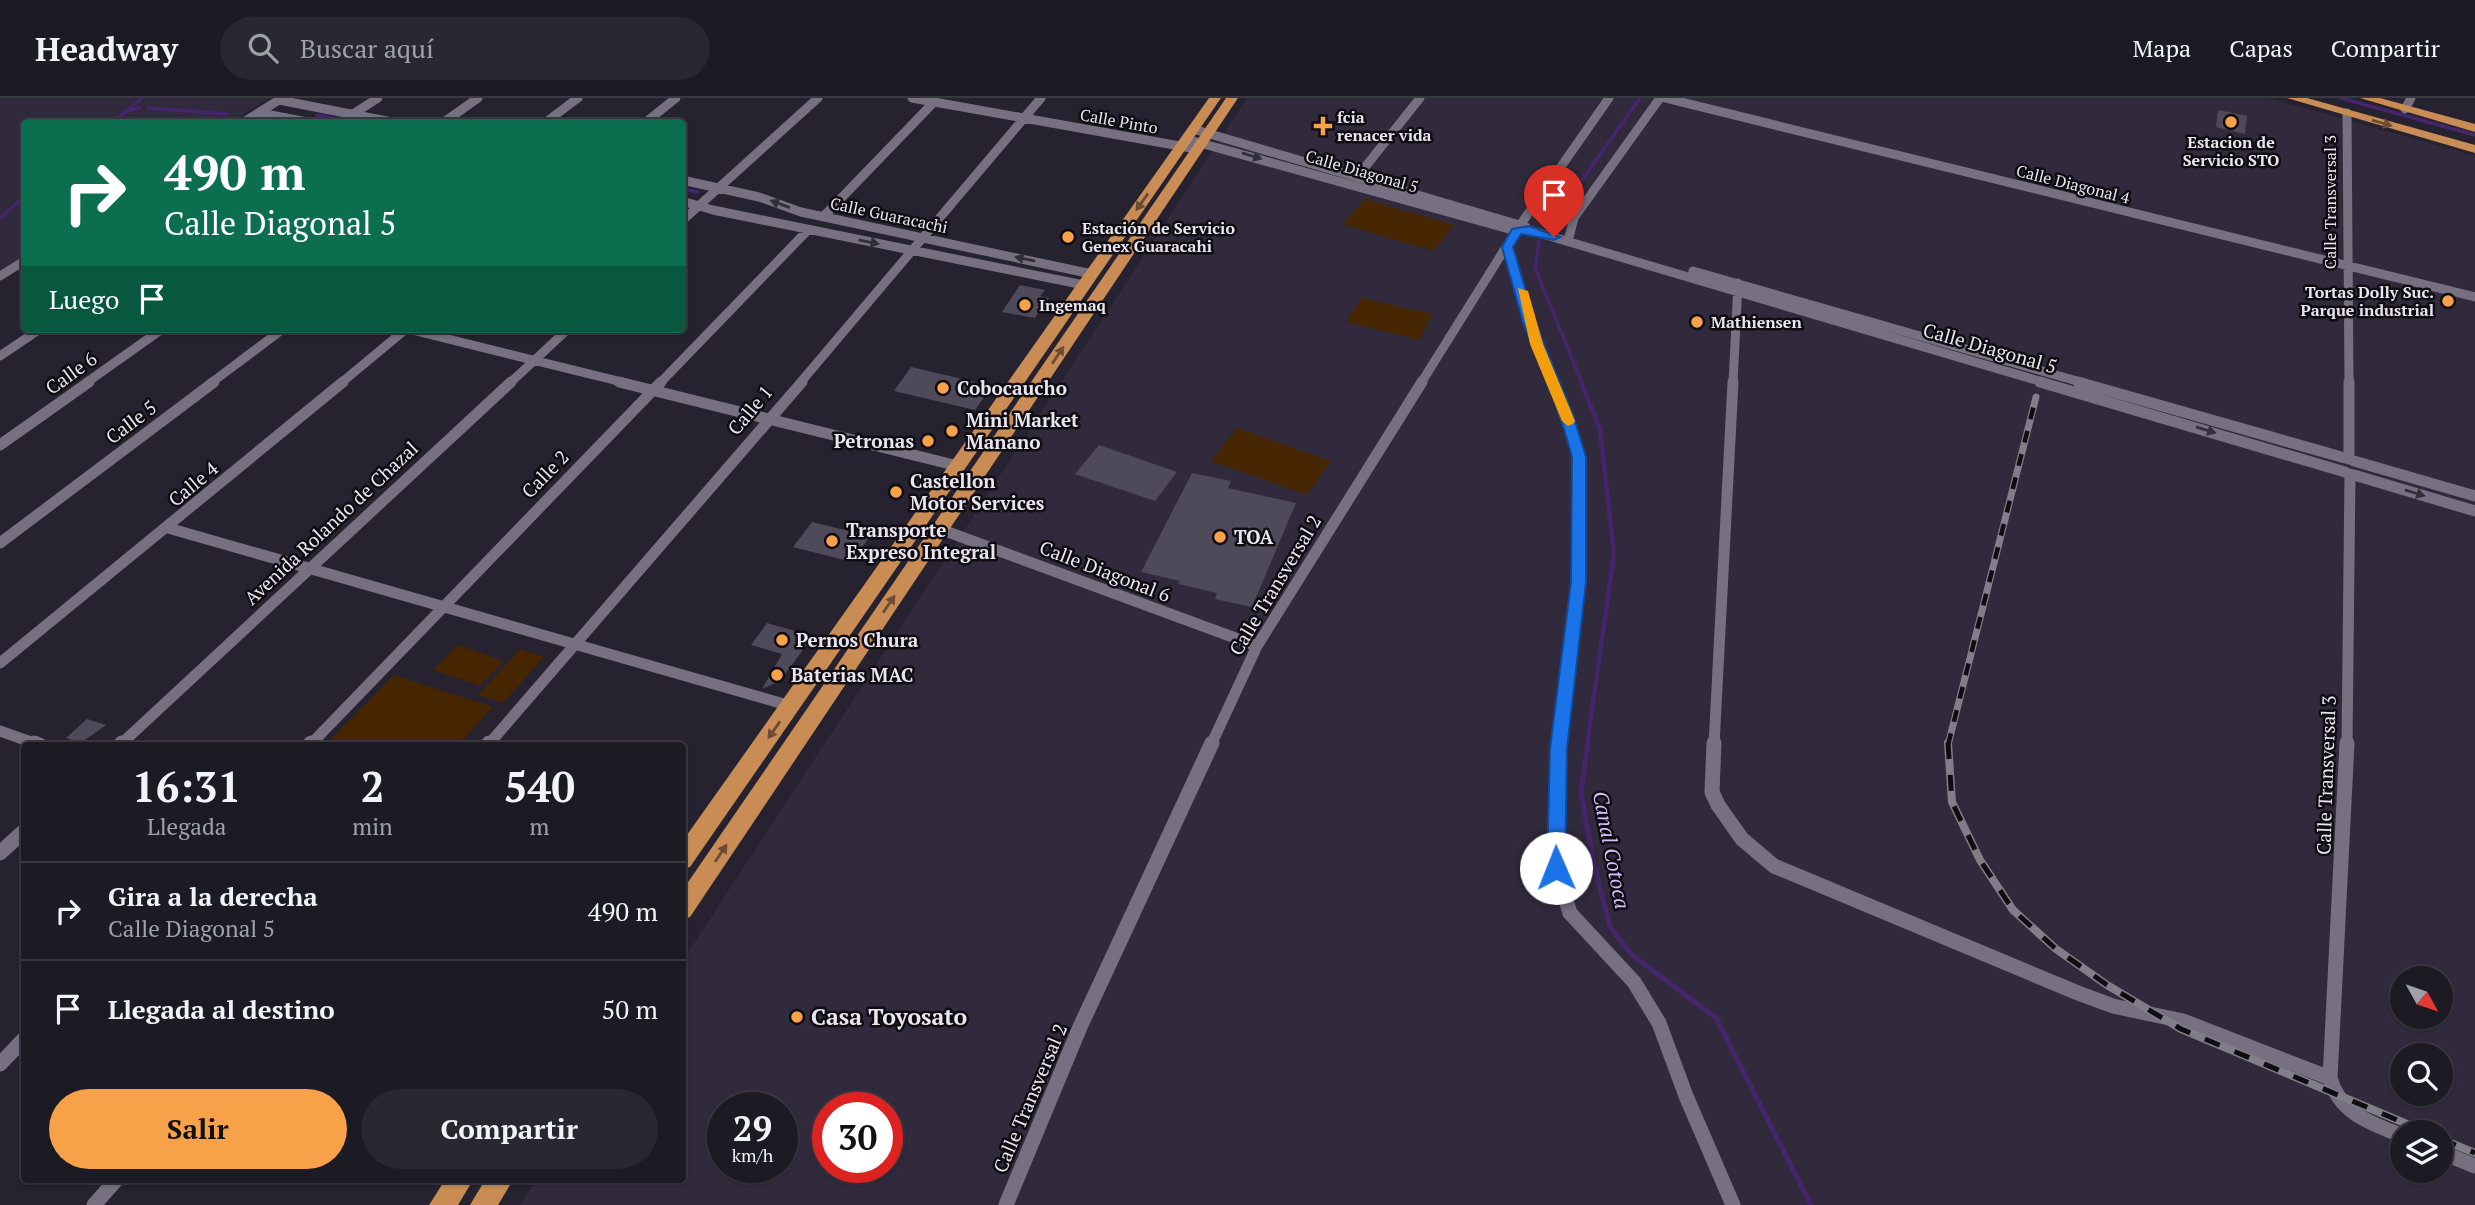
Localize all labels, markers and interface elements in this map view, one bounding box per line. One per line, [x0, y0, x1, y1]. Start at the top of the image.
search box [220, 17, 710, 80]
text: Headway [35, 27, 178, 70]
icon: search [244, 29, 282, 67]
text: Buscar aquí [300, 31, 434, 65]
text: Mapa [2133, 32, 2191, 64]
text: Capas [2229, 32, 2293, 64]
text: Compartir [2331, 32, 2440, 64]
street label: Calle Pinto [1078, 103, 1160, 139]
place label: fcia renacer vida [1337, 106, 1432, 146]
marker: Estacion de Servicio STO [2223, 114, 2239, 130]
marker: fcia renacer vida [1315, 118, 1331, 134]
one-way arrow [2372, 118, 2393, 128]
place label: Estacion de Servicio STO [2183, 131, 2279, 171]
street label: Calle Transversal 3 [2319, 135, 2341, 269]
text: 490 m [164, 139, 306, 204]
street label: Calle Diagonal 5 [1303, 144, 1421, 198]
icon: right [49, 147, 140, 238]
one-way arrow [1242, 151, 1263, 161]
street label: Calle Diagonal 4 [2014, 159, 2133, 209]
pin [1524, 165, 1584, 237]
icon: arrive [1535, 176, 1573, 214]
street label: Calle Guaracachi [828, 192, 950, 238]
one-way arrow [1135, 193, 1149, 211]
one-way arrow [769, 199, 790, 210]
text: Calle Diagonal 5 [164, 202, 397, 244]
place label: Estación de Servicio Genex Guaracahi [1082, 217, 1235, 257]
marker: Estación de Servicio Genex Guaracahi [1060, 229, 1076, 245]
one-way arrow [858, 236, 880, 247]
one-way arrow [1014, 254, 1036, 265]
icon: arrive [133, 280, 171, 318]
place label: Tortas Dolly Suc. Parque industrial [2301, 281, 2434, 321]
text: Luego [49, 282, 119, 316]
marker: Tortas Dolly Suc. Parque industrial [2440, 293, 2456, 309]
place label: Ingemaq [1039, 294, 1107, 316]
marker: Ingemaq [1017, 297, 1033, 313]
place label: Mathiensen [1711, 311, 1802, 333]
marker: Mathiensen [1689, 314, 1705, 330]
street label: Calle Diagonal 5 [1920, 316, 2060, 379]
street label: Calle 6 [40, 346, 101, 400]
one-way arrow [1051, 346, 1065, 364]
place label: Cobocaucho [957, 375, 1067, 400]
street label: Calle 1 [722, 380, 778, 440]
marker: Cobocaucho [935, 380, 951, 396]
street label: Calle 5 [100, 394, 161, 449]
place label: Mini Market Manano [966, 407, 1079, 454]
marker: Mini Market Manano [944, 423, 960, 439]
one-way arrow [2196, 426, 2217, 436]
place label: Petronas [834, 428, 914, 453]
marker: Petronas [920, 433, 936, 449]
street label: Avenida Rolando de Chazal [238, 435, 423, 610]
street label: Calle 2 [516, 444, 574, 503]
street label: Calle 4 [163, 455, 223, 512]
place label: Castellon Motor Services [910, 468, 1045, 515]
marker: Castellon Motor Services [888, 484, 904, 500]
one-way arrow [2404, 488, 2425, 498]
street label: Calle Transversal 2 [1223, 510, 1326, 660]
place label: Transporte Expreso Integral [846, 517, 996, 564]
place label: TOA [1234, 524, 1274, 549]
marker: TOA [1212, 529, 1228, 545]
marker: Transporte Expreso Integral [824, 533, 840, 549]
street label: Calle Diagonal 6 [1036, 534, 1174, 607]
one-way arrow [883, 594, 896, 614]
place label: Pernos Chura [796, 627, 919, 652]
marker: Pernos Chura [774, 632, 790, 648]
place label: Baterias MAC [791, 662, 913, 687]
marker: Baterias MAC [769, 667, 785, 683]
street label: Calle Transversal 3 [2310, 695, 2341, 855]
one-way arrow [767, 721, 781, 739]
text: 16:31 [132, 758, 241, 814]
text: 2 [361, 758, 384, 814]
text: 540 [504, 758, 575, 814]
water label: Canal Cotoca [1587, 788, 1637, 911]
text: Llegada [147, 811, 226, 842]
text: min [352, 811, 393, 842]
text: m [529, 811, 549, 842]
position arrow [1519, 831, 1593, 905]
one-way arrow [714, 844, 728, 862]
text: Gira a la derecha [108, 879, 318, 913]
icon: right [49, 892, 87, 930]
text: 490 m [588, 894, 658, 928]
text: Calle Diagonal 5 [108, 913, 275, 944]
north arrow [2390, 966, 2454, 1029]
map controls [2390, 966, 2453, 1183]
icon: arrive [49, 990, 87, 1028]
text: Llegada al destino [108, 992, 335, 1026]
text: 50 m [602, 992, 658, 1026]
place label: Casa Toyosato [811, 1001, 967, 1032]
marker: Casa Toyosato [789, 1009, 805, 1025]
street label: Calle Transversal 2 [987, 1020, 1072, 1176]
button: search [2390, 1043, 2453, 1106]
button: Salir [49, 1089, 347, 1169]
button: Compartir [361, 1089, 658, 1169]
speed limit sign: 30 [812, 1092, 903, 1183]
text: 29 [733, 1105, 772, 1151]
button: layers [2390, 1120, 2453, 1183]
text: km/h [732, 1143, 773, 1167]

